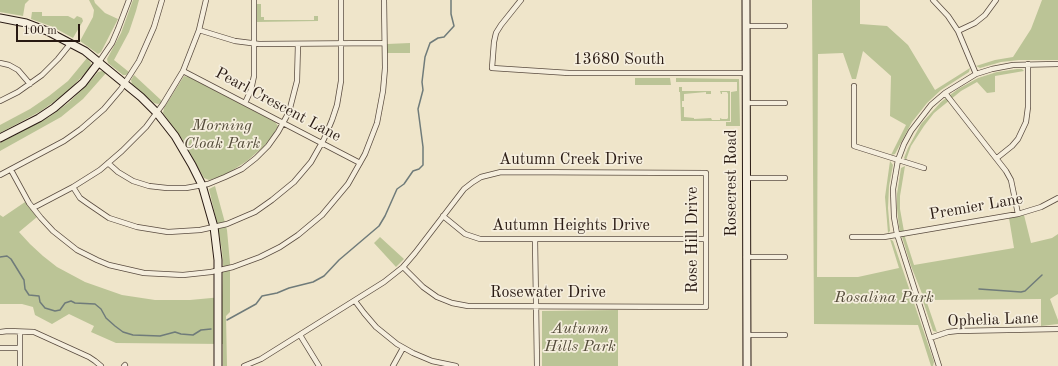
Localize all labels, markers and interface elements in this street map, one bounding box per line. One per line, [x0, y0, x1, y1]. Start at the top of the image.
scale bar [18, 16, 82, 42]
text: 100 m [23, 25, 57, 37]
street label: 13680 South [573, 50, 665, 70]
street label: Pearl Crescent Lane [212, 64, 344, 146]
park label: Morning Cloak Park [184, 116, 260, 154]
street label: Rosecrest Road [722, 129, 742, 237]
street label: Autumn Creek Drive [499, 150, 643, 170]
street label: Rose Hill Drive [683, 187, 703, 293]
street label: Premier Lane [928, 189, 1024, 225]
street label: Autumn Heights Drive [492, 216, 650, 236]
street label: Rosewater Drive [490, 283, 606, 303]
park label: Rosalina Park [834, 288, 934, 308]
street label: Ophelia Lane [947, 309, 1039, 331]
park label: Autumn Hills Park [544, 319, 616, 357]

